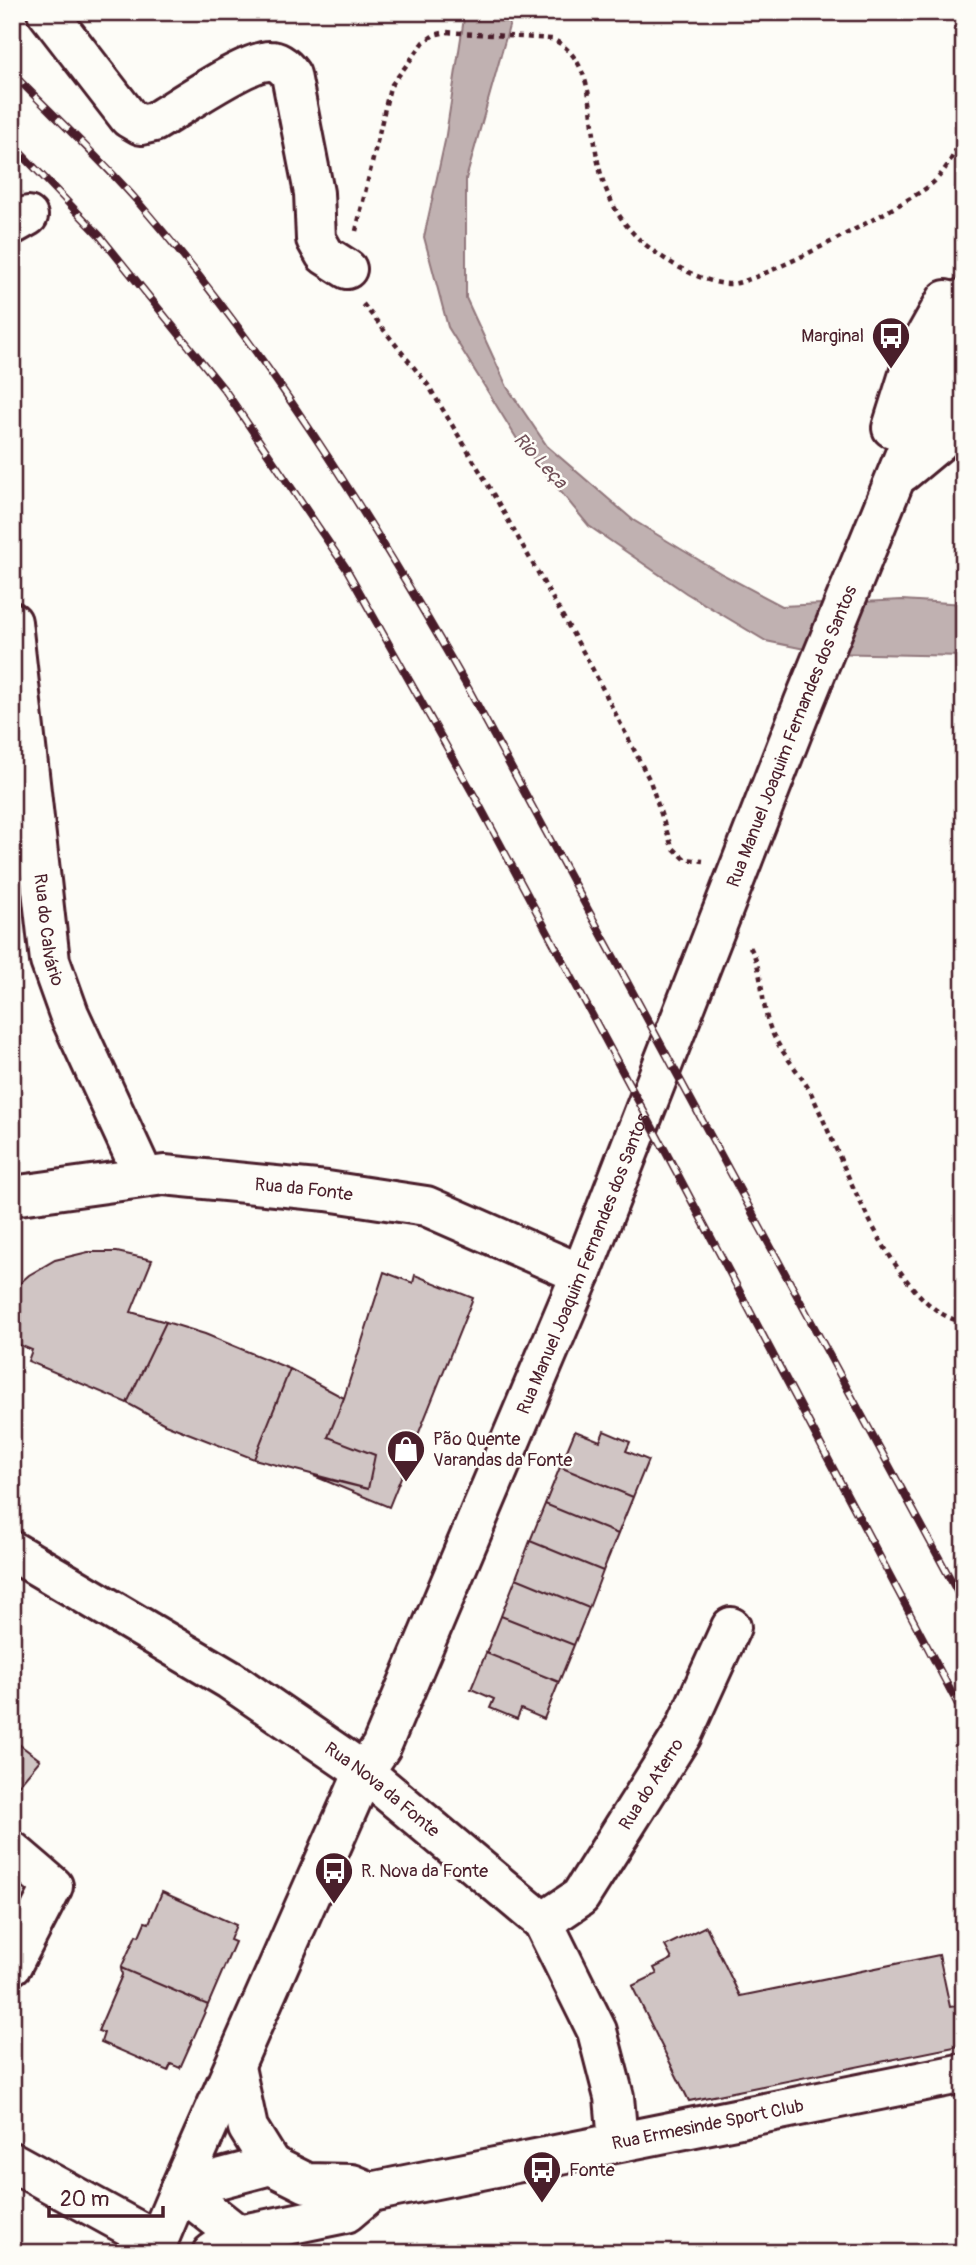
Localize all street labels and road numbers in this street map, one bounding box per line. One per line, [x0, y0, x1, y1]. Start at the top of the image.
street label: Rua Manuel Joaquim Fernandes dos Santos [722, 582, 862, 891]
street label: Rua do Calvário [28, 872, 69, 989]
street label: Rua Manuel Joaquim Fernandes dos Santos [512, 1110, 655, 1418]
street label: Rua da Fonte [254, 1173, 354, 1207]
street label: Rua do Aterro [614, 1734, 689, 1834]
street label: Rua Nova da Fonte [320, 1737, 444, 1843]
street label: Rua Ermesinde Sport Club [610, 2094, 806, 2155]

